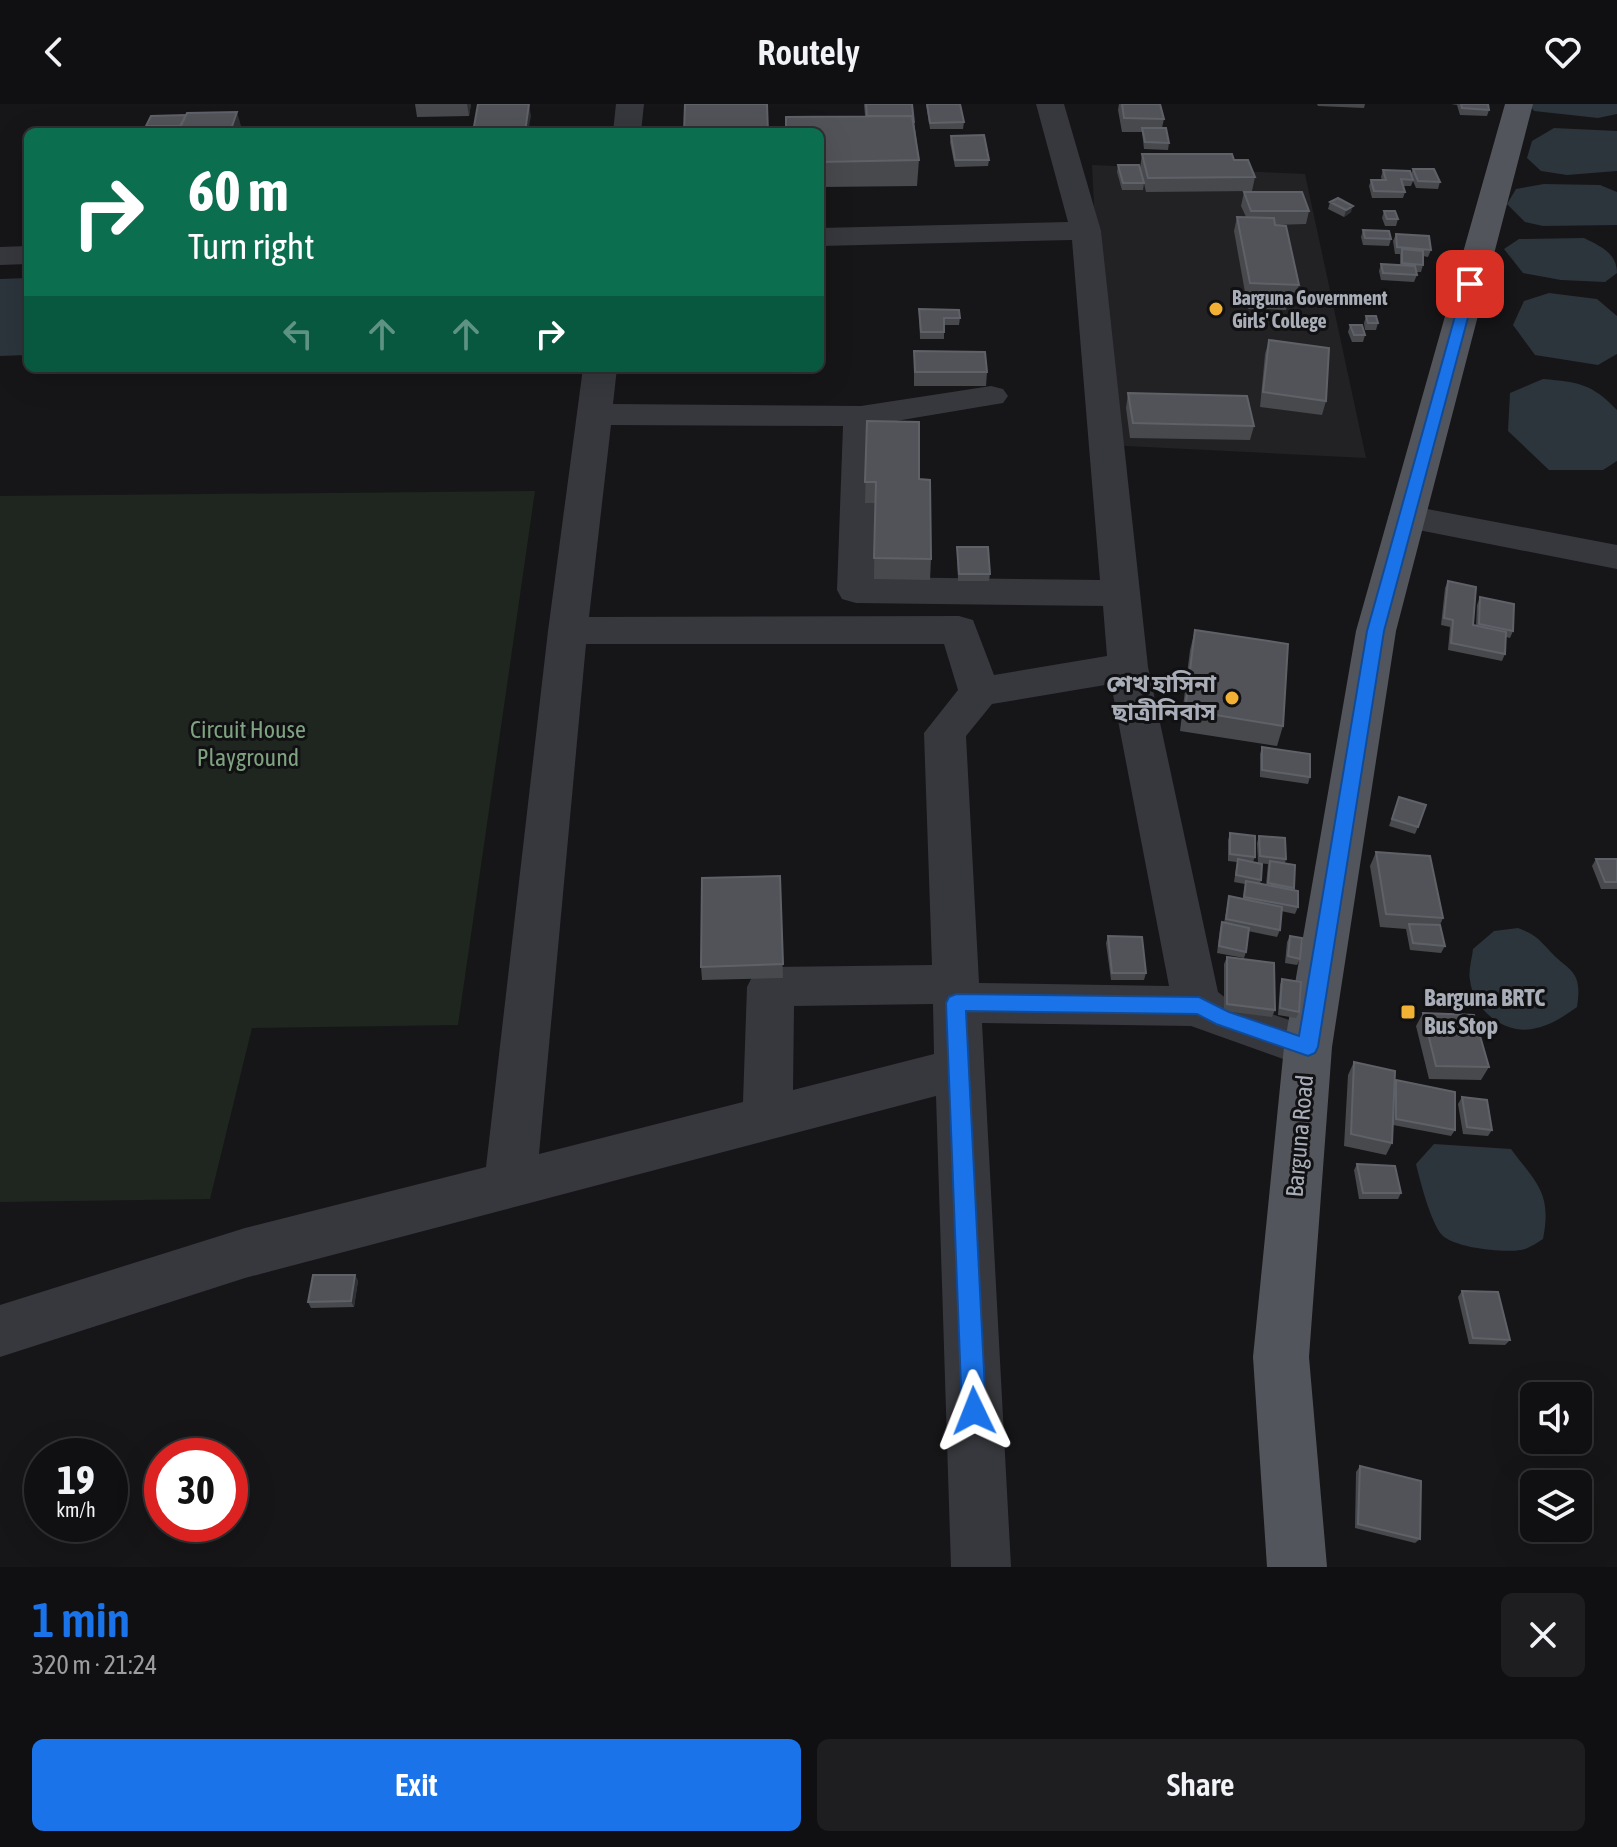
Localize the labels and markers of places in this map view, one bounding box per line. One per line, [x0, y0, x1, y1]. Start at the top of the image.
pin [1436, 250, 1504, 318]
place label: Barguna Government Girls' College [1232, 286, 1388, 332]
marker: Barguna Government Girls' College [1207, 300, 1225, 318]
place label: শেখ হাসিনা ছাত্রীনিবাস [1106, 670, 1217, 725]
marker: শেখ হাসিনা ছাত্রীনিবাস [1223, 689, 1241, 707]
place label: Barguna BRTC Bus Stop [1424, 984, 1545, 1039]
marker: Barguna BRTC Bus Stop [1399, 1003, 1417, 1021]

